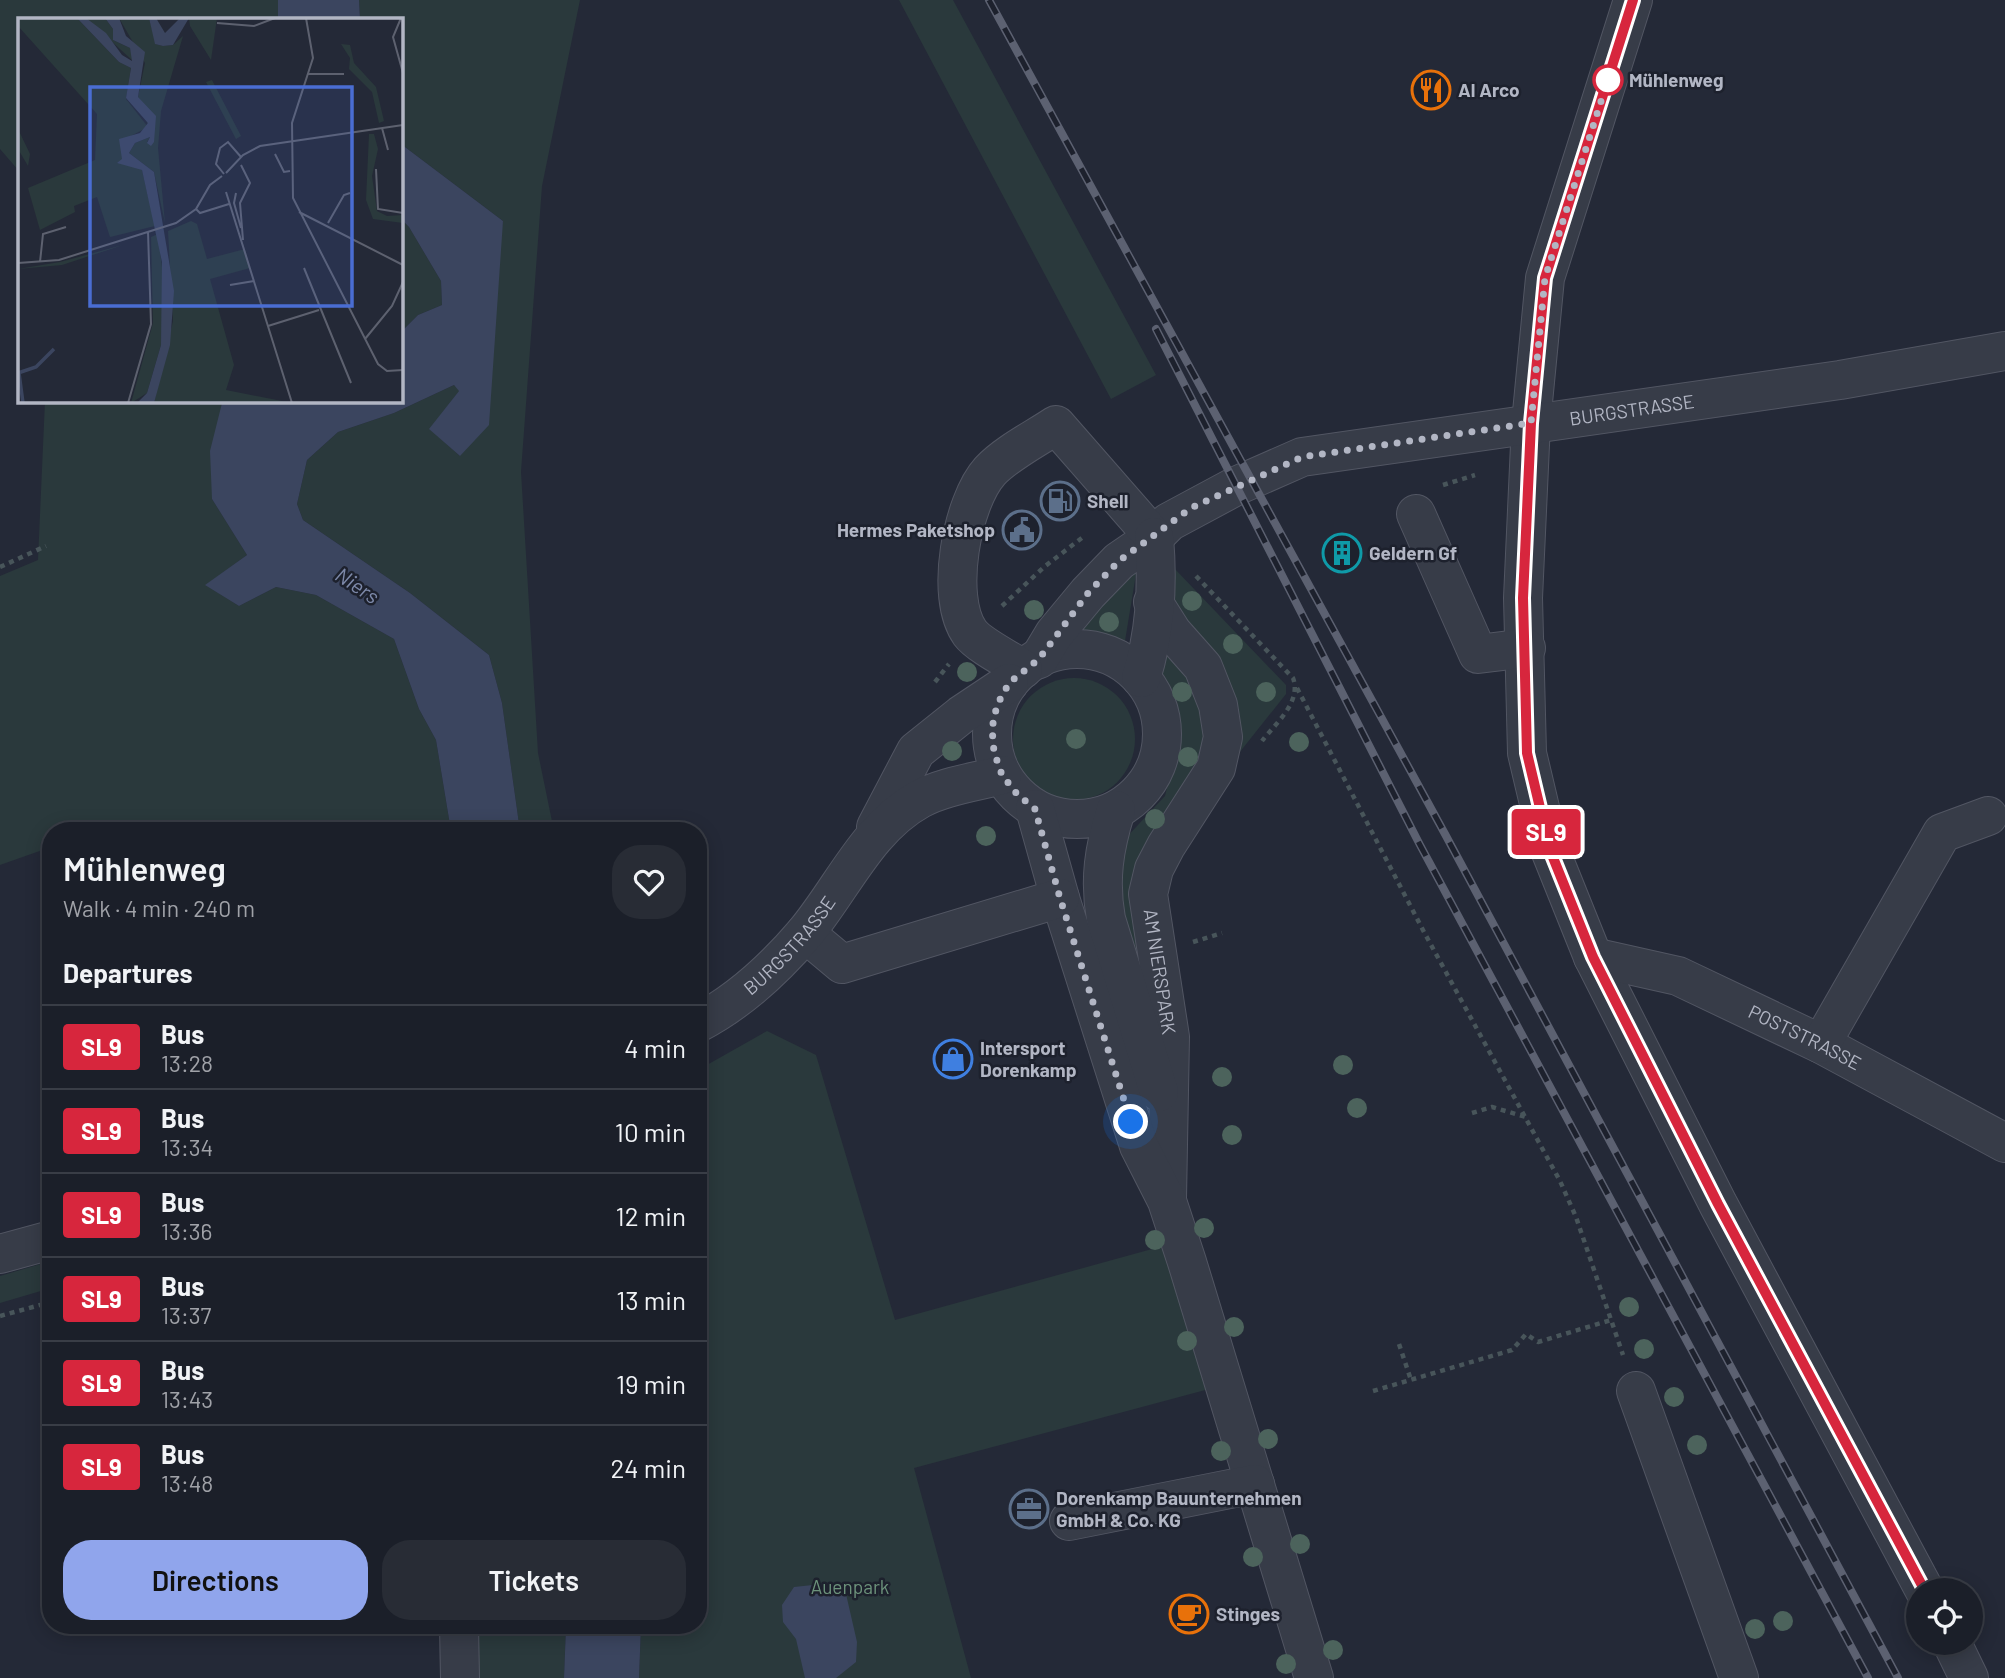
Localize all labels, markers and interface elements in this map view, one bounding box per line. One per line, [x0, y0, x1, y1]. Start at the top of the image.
inset map [18, 18, 402, 402]
marker: Mühlenweg [1593, 65, 1623, 95]
place label: Mühlenweg [1629, 68, 1724, 91]
restaurant icon: Al Arco [1410, 69, 1452, 111]
place label: Al Arco [1458, 78, 1520, 101]
street label: BURGSTRASSE [1568, 389, 1696, 430]
fuel station icon: Shell [1039, 480, 1081, 522]
place label: Shell [1087, 489, 1128, 512]
public building icon: Hermes Paketshop [1001, 509, 1043, 551]
place label: Hermes Paketshop [837, 518, 995, 541]
building icon: Geldern Gf [1321, 532, 1363, 574]
place label: Geldern Gf [1369, 541, 1457, 564]
water label: Niers [331, 561, 384, 608]
line badge: SL9 [1506, 809, 1586, 855]
text: SL9 [1526, 817, 1566, 846]
button: heart [612, 845, 686, 919]
text: Mühlenweg [63, 848, 226, 888]
street label: BURGSTRASSE [738, 891, 840, 999]
text: Walk · 4 min · 240 m [63, 894, 255, 922]
street label: AM NIERSPARK [1139, 907, 1181, 1036]
text: Departures [63, 957, 193, 988]
street label: POSTSTRASSE [1745, 999, 1865, 1075]
text: Bus [161, 1018, 204, 1049]
text: SL9 [81, 1032, 122, 1061]
text: 4 min [624, 1032, 686, 1063]
place label: Intersport Dorenkamp [980, 1036, 1077, 1081]
shop icon: Intersport Dorenkamp [932, 1038, 974, 1080]
text: 13:28 [161, 1049, 213, 1077]
text: Bus [161, 1102, 204, 1133]
your location [1113, 1104, 1148, 1139]
text: SL9 [81, 1116, 122, 1145]
text: 10 min [615, 1116, 686, 1147]
text: 13:34 [161, 1133, 213, 1161]
text: Bus [161, 1186, 204, 1217]
text: SL9 [81, 1200, 122, 1229]
text: 12 min [616, 1200, 686, 1231]
text: 13:36 [161, 1217, 212, 1245]
text: Bus [161, 1270, 204, 1301]
text: SL9 [81, 1284, 122, 1313]
text: 13 min [616, 1284, 686, 1315]
text: 13:37 [161, 1301, 211, 1329]
text: Bus [161, 1354, 204, 1385]
text: SL9 [81, 1368, 122, 1397]
text: 19 min [616, 1368, 686, 1399]
text: 13:43 [161, 1385, 213, 1413]
text: Bus [161, 1438, 204, 1469]
text: SL9 [81, 1452, 122, 1481]
text: 24 min [610, 1452, 686, 1483]
text: 13:48 [161, 1469, 213, 1497]
place label: Dorenkamp Bauunternehmen GmbH & Co. KG [1056, 1486, 1302, 1531]
office icon: Dorenkamp Bauunternehmen GmbH & Co. KG [1008, 1488, 1050, 1530]
button: Directions [63, 1540, 368, 1620]
button: Tickets [382, 1540, 686, 1620]
park label: Auenpark [811, 1575, 889, 1598]
map controls [1906, 1578, 1983, 1655]
button: locate [1906, 1578, 1983, 1655]
cafe icon: Stinges [1168, 1593, 1210, 1635]
place label: Stinges [1216, 1602, 1280, 1625]

